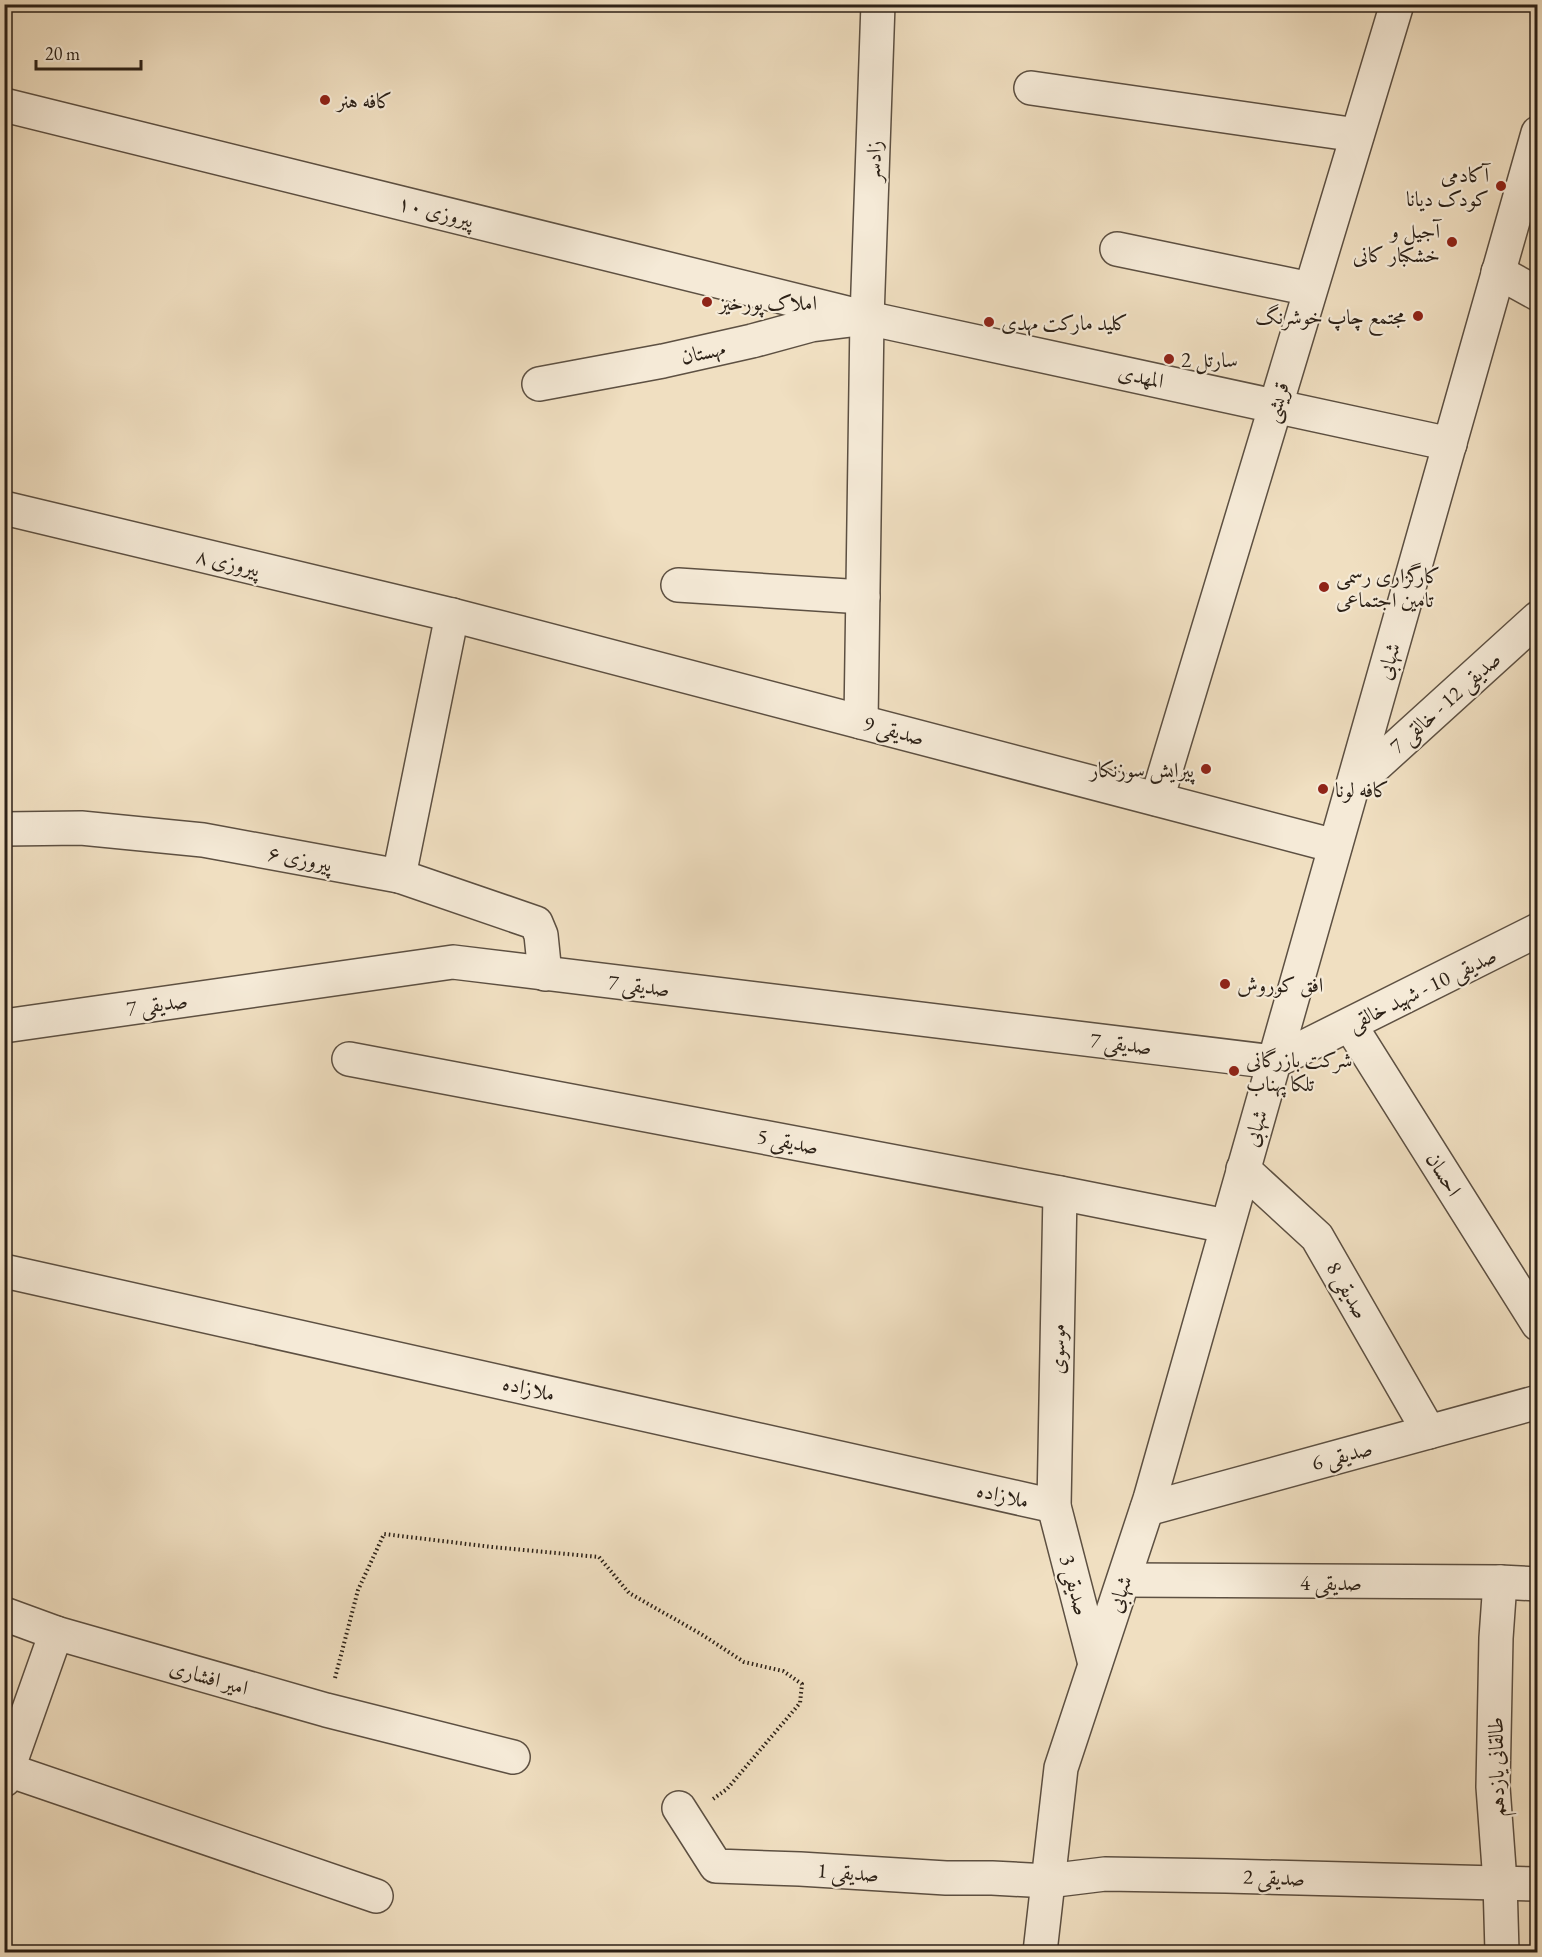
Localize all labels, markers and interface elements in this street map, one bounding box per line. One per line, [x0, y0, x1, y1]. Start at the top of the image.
scale bar [36, 33, 141, 71]
text: 20 m [45, 42, 80, 65]
place label: کافه هنر [335, 87, 393, 114]
marker: کافه هنر [318, 93, 332, 107]
street label: زادسر [859, 140, 888, 184]
place label: آکادمی کودک دیانا [1406, 161, 1491, 212]
marker: آکادمی کودک دیانا [1494, 179, 1508, 193]
street label: پیروزی ١٠ [395, 189, 478, 236]
place label: آجیل و خشکبار کانی [1353, 217, 1442, 268]
marker: آجیل و خشکبار کانی [1445, 235, 1459, 249]
place label: املاک پورخیز [717, 289, 817, 318]
marker: املاک پورخیز [700, 295, 714, 309]
place label: مجتمع چاپ خوشرنگ [1255, 303, 1406, 336]
place label: کلید مارکت مهدی [1001, 309, 1128, 337]
marker: مجتمع چاپ خوشرنگ [1411, 309, 1425, 323]
marker: کلید مارکت مهدی [982, 315, 996, 329]
street label: مهستان [678, 334, 728, 371]
place label: سارتل 2 [1181, 346, 1238, 375]
marker: سارتل 2 [1162, 352, 1176, 366]
street label: المهدی [1116, 358, 1166, 394]
street label: قریشی [1257, 378, 1297, 426]
street label: پیروزی ٨ [193, 542, 264, 585]
place label: کارگزاری رسمی تامین اجتماعی [1336, 562, 1441, 613]
marker: کارگزاری رسمی تامین اجتماعی [1317, 580, 1331, 594]
street label: شهابی [1370, 639, 1408, 683]
street label: صدیقی 12 - خالقی 7 [1384, 645, 1508, 761]
street label: صدیقی 9 [860, 709, 927, 753]
place label: پیرایش سوزنکار [1088, 756, 1195, 785]
marker: پیرایش سوزنکار [1199, 762, 1213, 776]
place label: کافه لونا [1335, 776, 1389, 803]
marker: کافه لونا [1316, 782, 1330, 796]
street label: پیروزی ۶ [265, 839, 335, 880]
street label: صدیقی 10 - شهید خالقی [1343, 941, 1502, 1038]
street label: صدیقی 7 [606, 968, 671, 1004]
place label: افق کوروش [1237, 971, 1323, 998]
marker: افق کوروش [1218, 977, 1232, 991]
street label: صدیقی 7 [125, 986, 190, 1024]
street label: صدیقی 7 [1088, 1026, 1153, 1062]
place label: شرکت بازرگانی تلکا پهناب [1246, 1046, 1353, 1098]
marker: شرکت بازرگانی تلکا پهناب [1227, 1064, 1241, 1078]
street label: شهابی [1237, 1106, 1275, 1150]
street label: صدیقی 5 [755, 1122, 821, 1162]
street label: احسان [1420, 1147, 1468, 1201]
street label: صدیقی 8 [1319, 1256, 1375, 1325]
street label: موسوی [1043, 1323, 1071, 1375]
street label: ملازاده [500, 1369, 558, 1407]
street label: صدیقی 6 [1309, 1434, 1376, 1478]
street label: ملازاده [974, 1476, 1032, 1514]
street label: صدیقی 3 [1052, 1552, 1096, 1619]
street label: صدیقی 4 [1300, 1569, 1362, 1598]
street label: شهابی [1100, 1572, 1139, 1616]
street label: امیر افشاری [167, 1653, 251, 1701]
street label: طالقانی یازدهم [1482, 1717, 1517, 1817]
street label: صدیقی 1 [816, 1856, 880, 1890]
street label: صدیقی 2 [1243, 1862, 1305, 1894]

